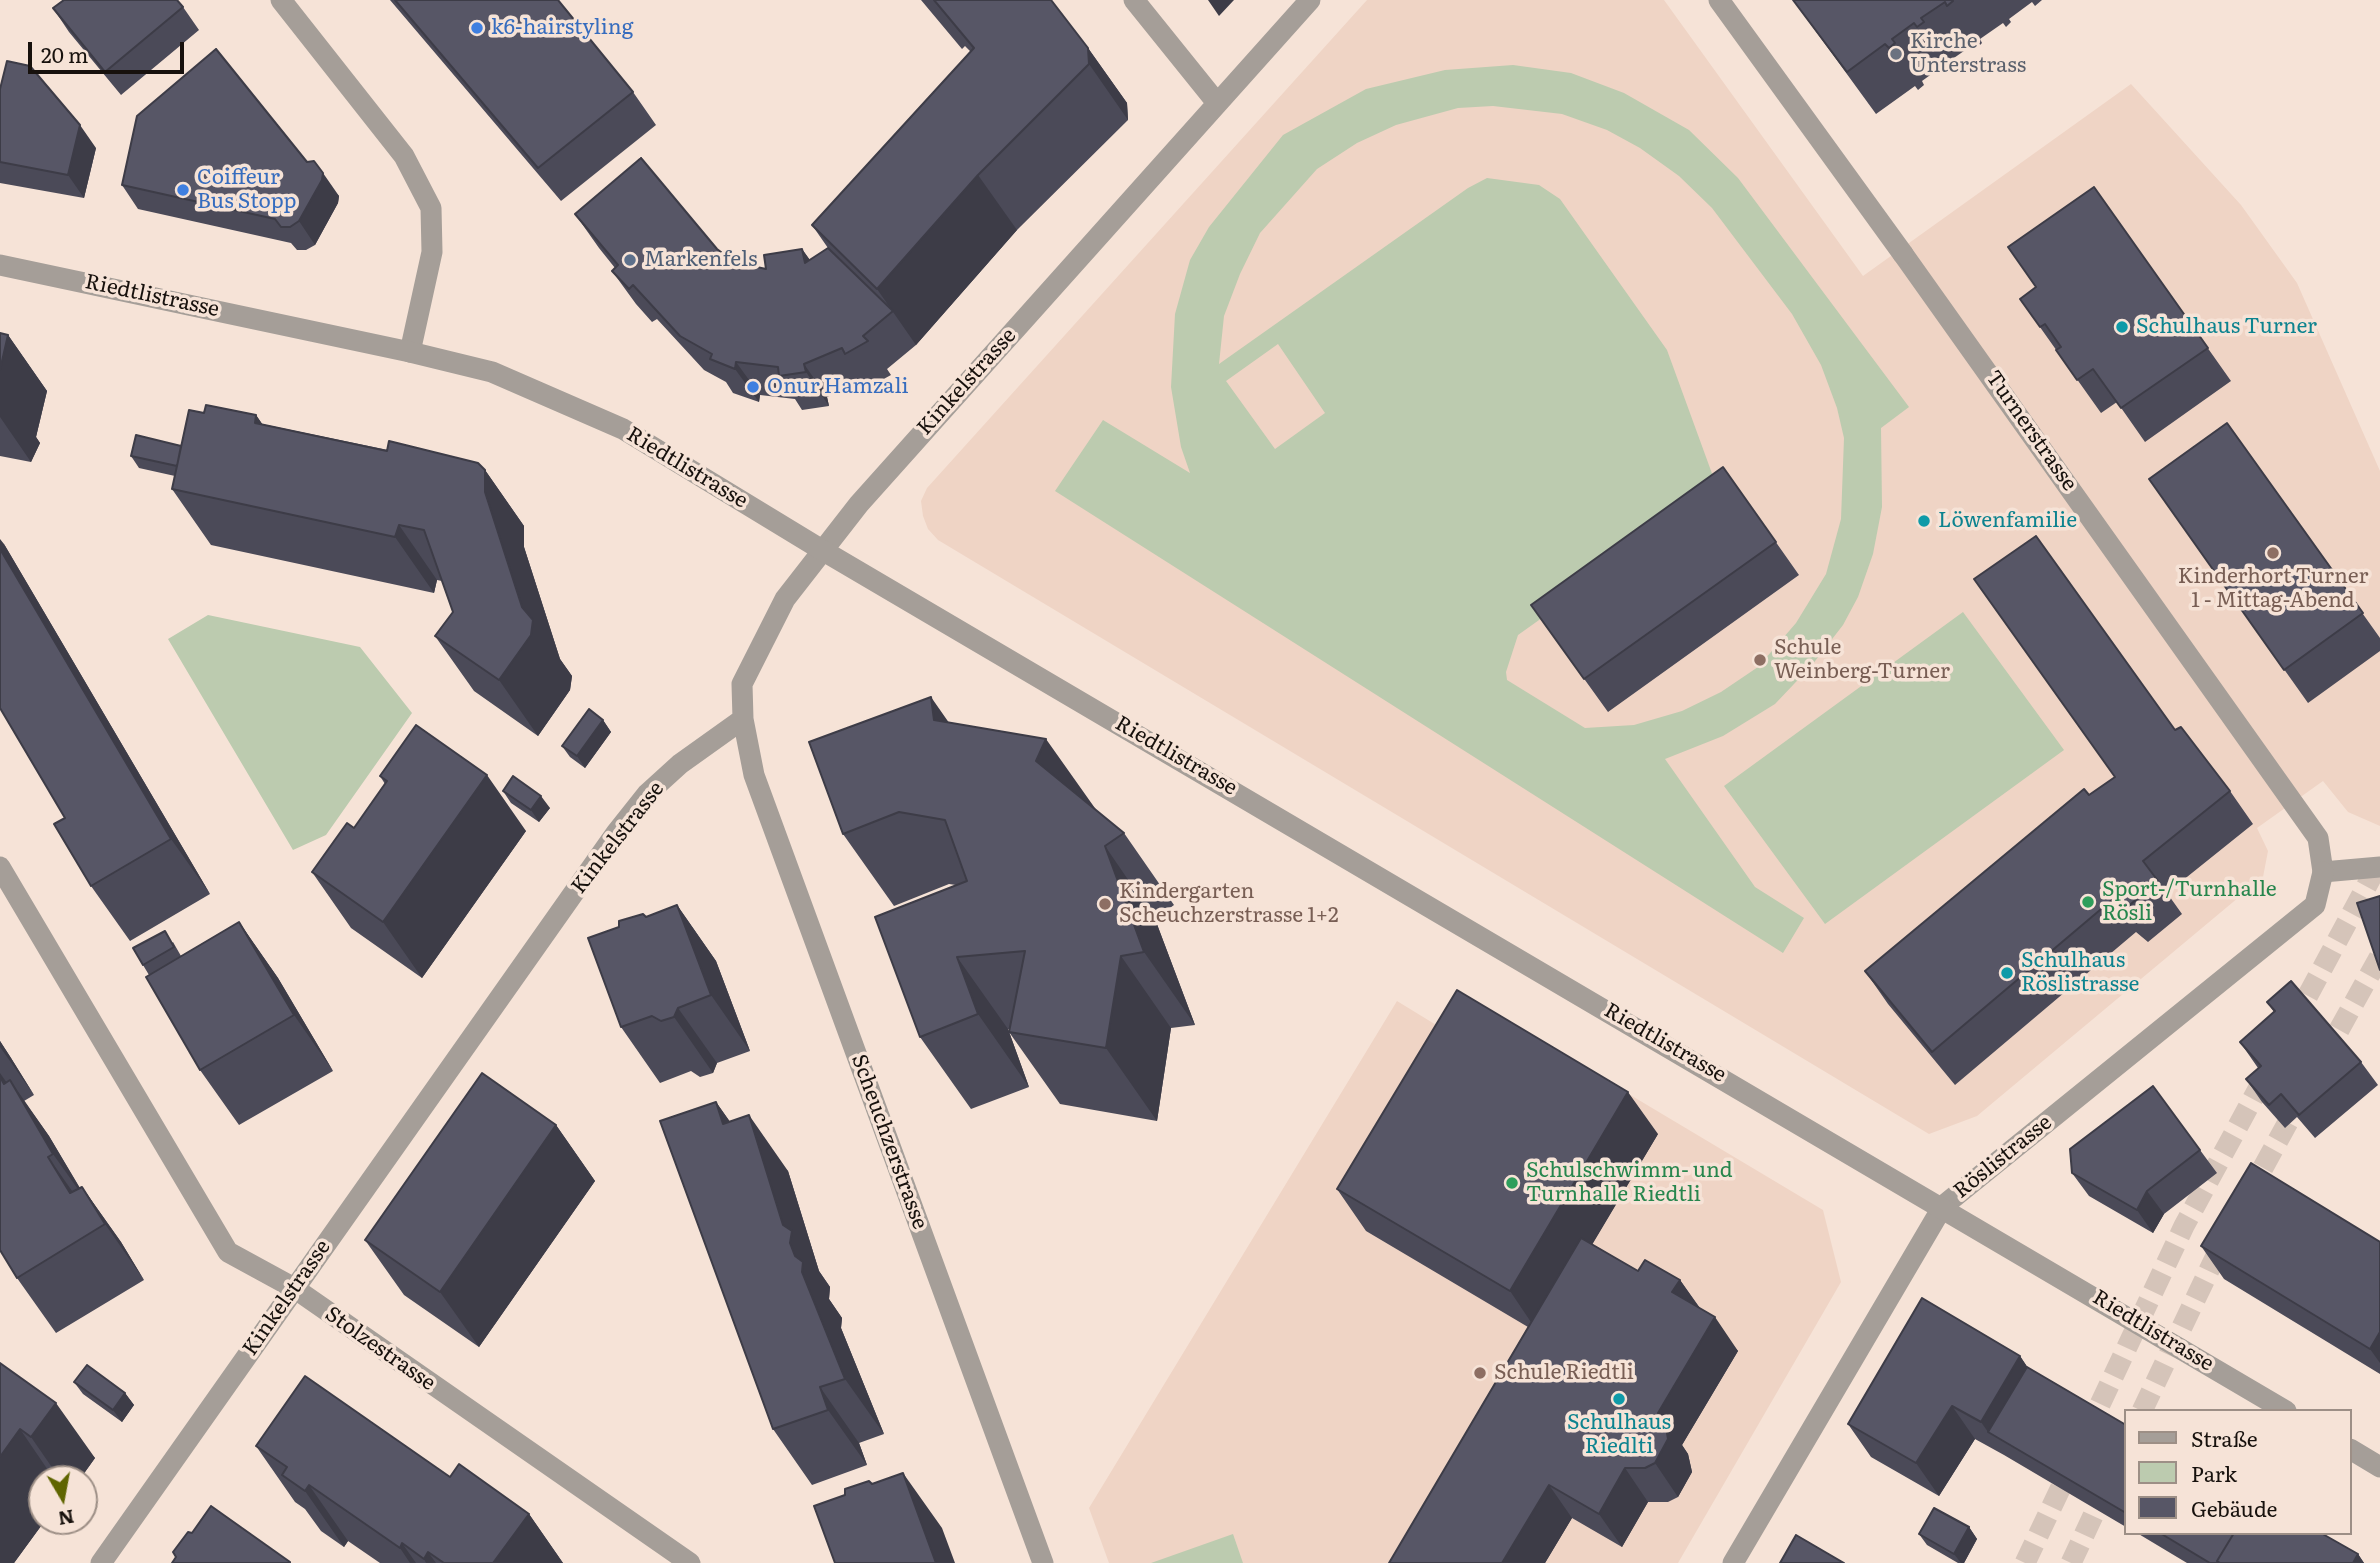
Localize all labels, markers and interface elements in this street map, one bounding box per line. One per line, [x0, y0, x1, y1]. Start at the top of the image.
place label: k6-hairstyling [491, 15, 633, 41]
marker: k6-hairstyling [469, 20, 485, 36]
scale bar [32, 28, 187, 72]
place label: Kirche Unterstrass [1910, 29, 2026, 79]
text: 20 m [41, 38, 88, 69]
marker: Kirche Unterstrass [1888, 46, 1904, 62]
place label: Coiffeur Bus Stopp [197, 165, 296, 215]
marker: Coiffeur Bus Stopp [175, 182, 191, 198]
place label: Markenfels [644, 247, 757, 273]
marker: Markenfels [622, 252, 638, 268]
street label: Riedtlistrasse [83, 269, 221, 323]
place label: Schulhaus Turner [2136, 314, 2317, 340]
marker: Schulhaus Turner [2114, 319, 2130, 335]
street label: Kinkelstrasse [912, 323, 1022, 441]
street label: Turnerstrasse [1980, 366, 2082, 496]
place label: Onur Hamzali [767, 374, 908, 400]
marker: Onur Hamzali [745, 379, 761, 395]
street label: Riedtlistrasse [622, 422, 752, 514]
place label: Löwenfamilie [1938, 508, 2077, 534]
marker: Löwenfamilie [1916, 513, 1932, 529]
marker: Kinderhort Turner 1 - Mittag-Abend [2265, 545, 2281, 561]
place label: Kinderhort Turner 1 - Mittag-Abend [2178, 564, 2368, 614]
place label: Schule Weinberg-Turner [1774, 635, 1950, 685]
marker: Schule Weinberg-Turner [1752, 652, 1768, 668]
street label: Riedtlistrasse [1111, 711, 1241, 801]
street label: Kinkelstrasse [566, 777, 670, 899]
place label: Sport-/Turnhalle Rösli [2102, 877, 2277, 927]
place label: Kindergarten Scheuchzerstrasse 1+2 [1119, 879, 1339, 929]
marker: Sport-/Turnhalle Rösli [2080, 894, 2096, 910]
marker: Kindergarten Scheuchzerstrasse 1+2 [1097, 896, 1113, 912]
place label: Schulhaus Röslistrasse [2021, 948, 2139, 998]
marker: Schulhaus Röslistrasse [1999, 965, 2015, 981]
street label: Riedtlistrasse [1600, 998, 1730, 1088]
street label: Scheuchzerstrasse [846, 1051, 932, 1233]
street label: Röslistrasse [1949, 1110, 2057, 1204]
place label: Schulschwimm- und Turnhalle Riedtli [1526, 1158, 1733, 1208]
marker: Schulschwimm- und Turnhalle Riedtli [1504, 1175, 1520, 1191]
street label: Kinkelstrasse [238, 1235, 336, 1361]
street label: Riedtlistrasse [2088, 1285, 2218, 1377]
street label: Stolzestrasse [320, 1302, 440, 1396]
place label: Schule Riedtli [1494, 1360, 1634, 1386]
marker: Schule Riedtli [1472, 1365, 1488, 1381]
marker: Schulhaus Riedlti [1611, 1391, 1627, 1407]
legend [2124, 1409, 2352, 1535]
place label: Schulhaus Riedlti [1567, 1410, 1671, 1460]
text: Straße [2191, 1422, 2258, 1453]
text: Park [2191, 1457, 2237, 1488]
north arrow [28, 1465, 98, 1535]
text: Gebäude [2191, 1492, 2277, 1523]
text: N [56, 1504, 77, 1534]

